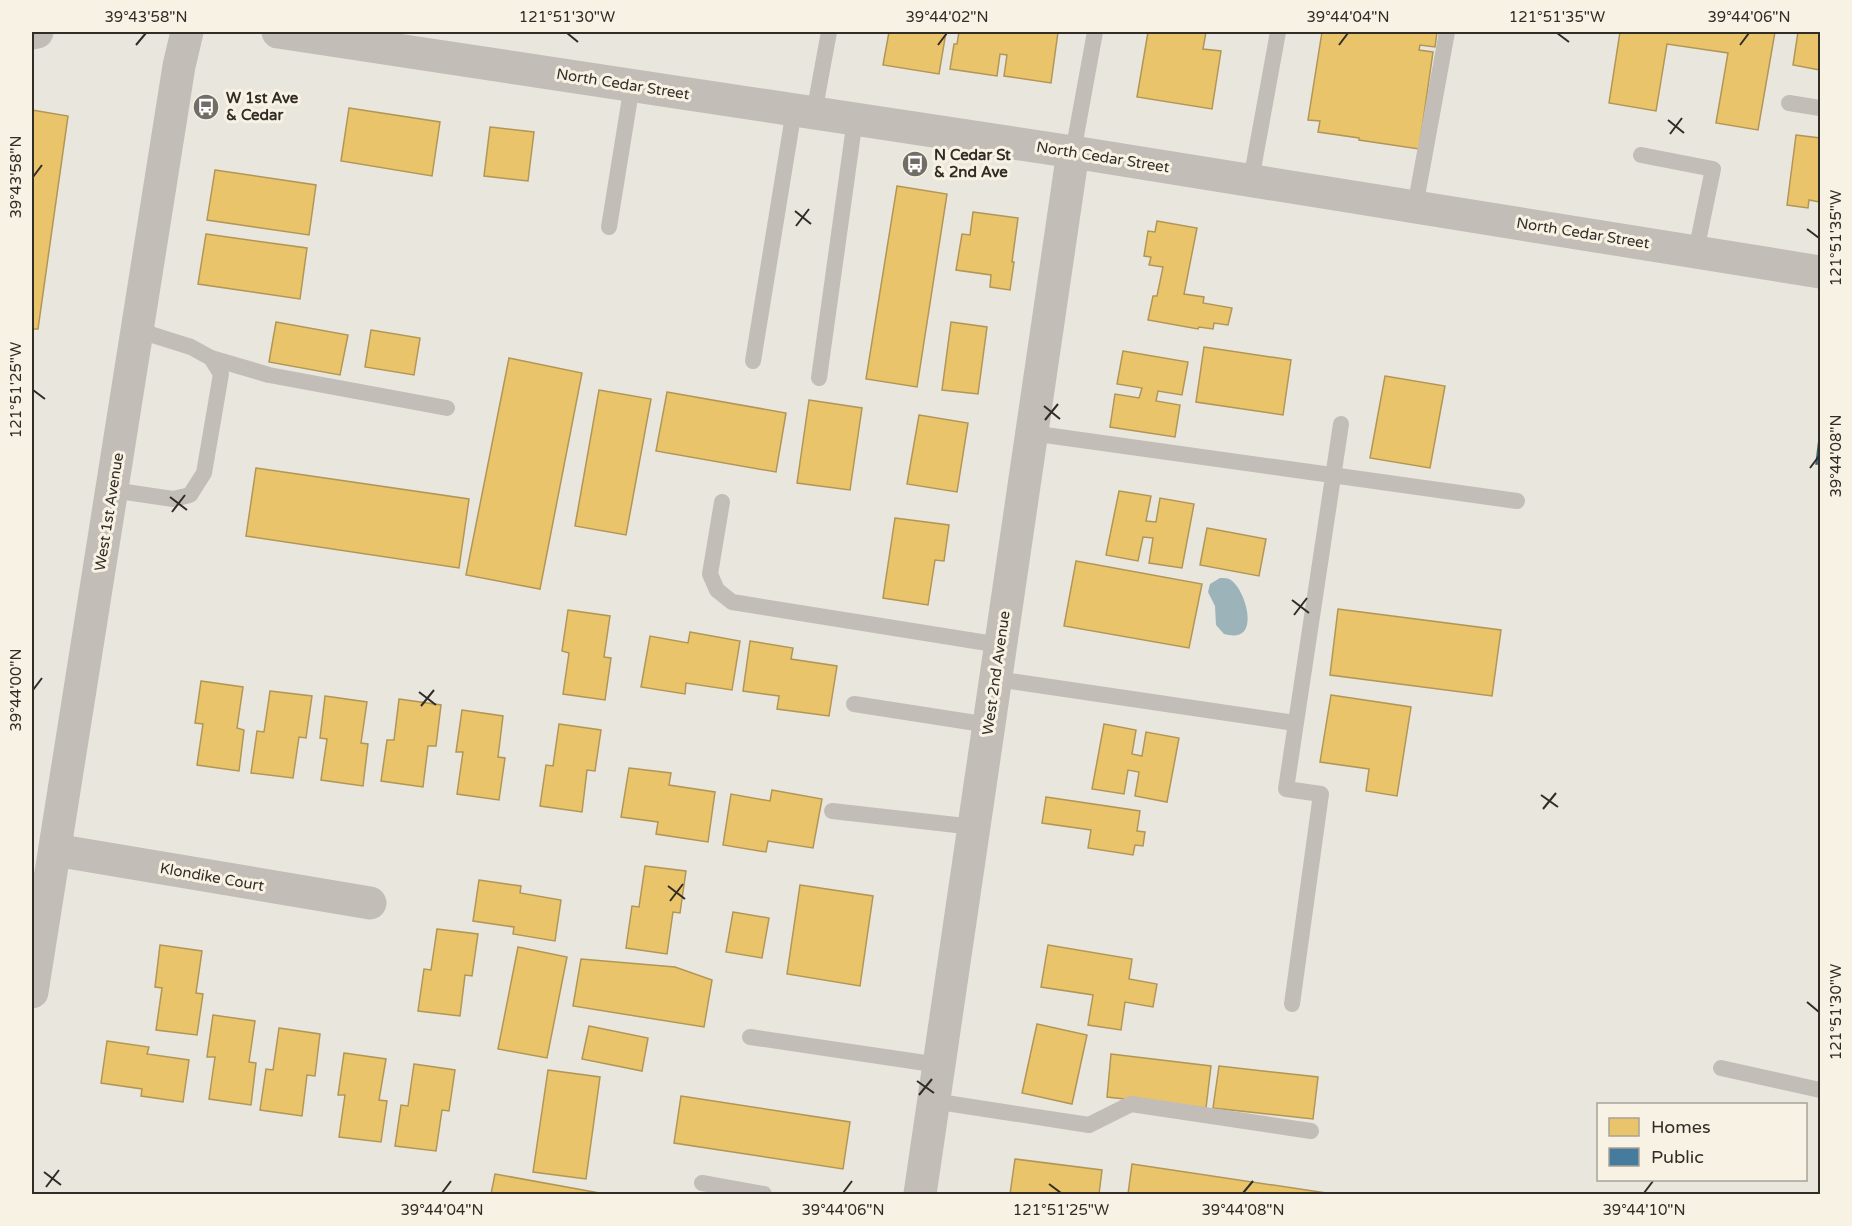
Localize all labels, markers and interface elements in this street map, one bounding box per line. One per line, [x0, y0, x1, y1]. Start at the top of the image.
text: 39°43'58"N [104, 8, 188, 26]
text: 121°51'30"W [519, 8, 615, 26]
text: 39°44'02"N [905, 8, 989, 26]
text: 39°44'04"N [1306, 8, 1390, 26]
text: 121°51'35"W [1509, 8, 1605, 26]
text: 39°44'06"N [1707, 8, 1791, 26]
street label: North Cedar Street [555, 65, 691, 103]
place label: W 1st Ave & Cedar [226, 89, 299, 124]
bus stop icon: W 1st Ave & Cedar [191, 92, 221, 122]
text: 39°43'58"N [7, 135, 25, 219]
street label: North Cedar Street [1035, 138, 1171, 176]
place label: N Cedar St & 2nd Ave [934, 146, 1011, 181]
bus stop icon: N Cedar St & 2nd Ave [900, 149, 930, 179]
text: 121°51'35"W [1827, 190, 1845, 286]
street label: North Cedar Street [1515, 214, 1651, 252]
text: 121°51'25"W [7, 342, 25, 438]
text: 39°44'08"N [1827, 414, 1845, 498]
street label: West 1st Avenue [91, 452, 127, 572]
street label: West 2nd Avenue [978, 610, 1014, 736]
text: 39°44'00"N [7, 648, 25, 732]
street label: Klondike Court [158, 859, 266, 895]
text: 121°51'30"W [1827, 964, 1845, 1060]
legend [1597, 1103, 1807, 1181]
text: Homes [1651, 1116, 1711, 1138]
text: Public [1651, 1146, 1704, 1168]
text: 39°44'04"N [400, 1201, 484, 1219]
text: 39°44'06"N [801, 1201, 885, 1219]
text: 121°51'25"W [1013, 1201, 1109, 1219]
text: 39°44'08"N [1201, 1201, 1285, 1219]
text: 39°44'10"N [1602, 1201, 1686, 1219]

